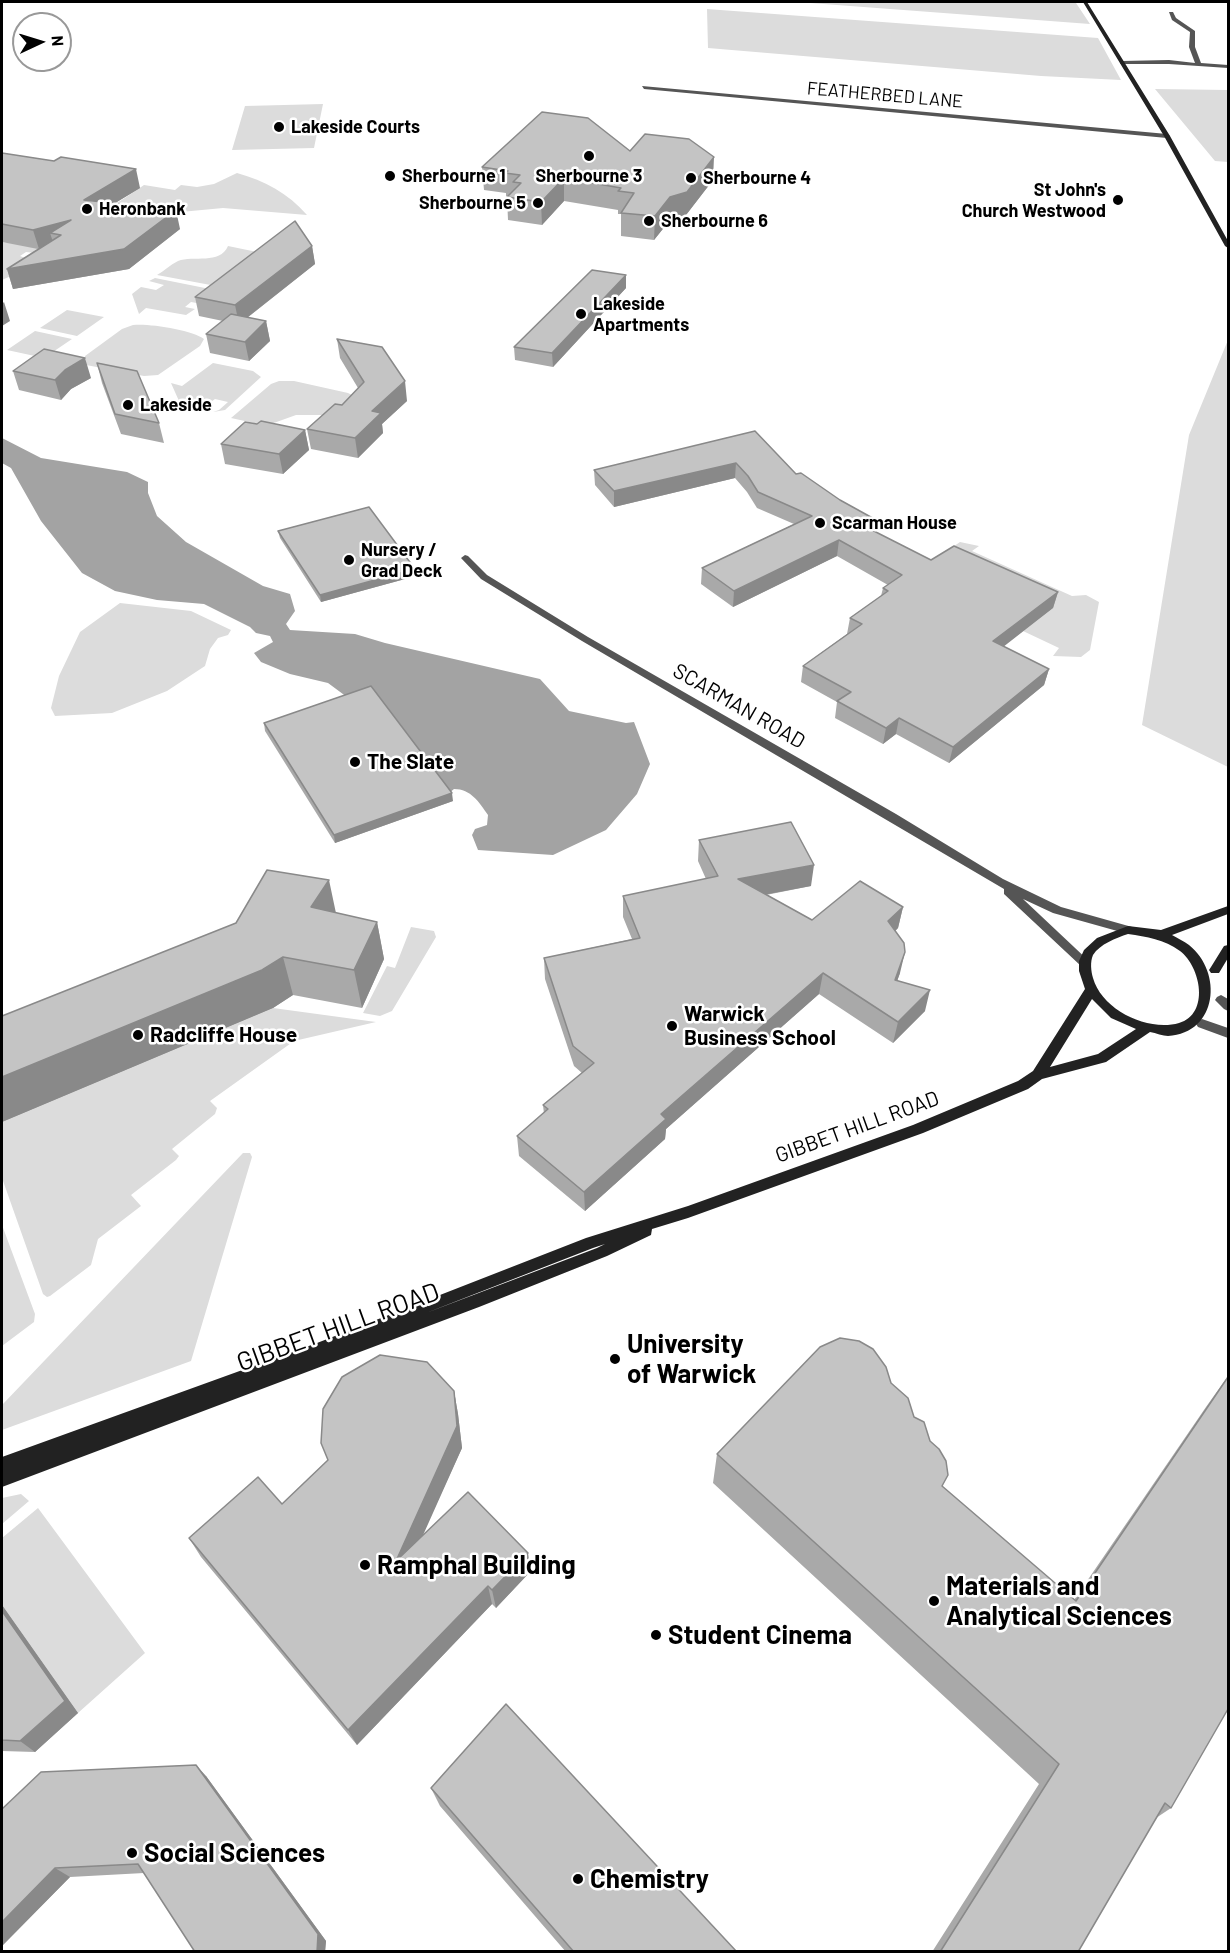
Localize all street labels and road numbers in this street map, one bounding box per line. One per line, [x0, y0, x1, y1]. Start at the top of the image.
street label: FEATHERBED LANE [806, 77, 964, 113]
street label: SCARMAN ROAD [668, 658, 810, 754]
street label: GIBBET HILL ROAD [772, 1086, 942, 1168]
street label: GIBBET HILL ROAD [232, 1276, 444, 1378]

